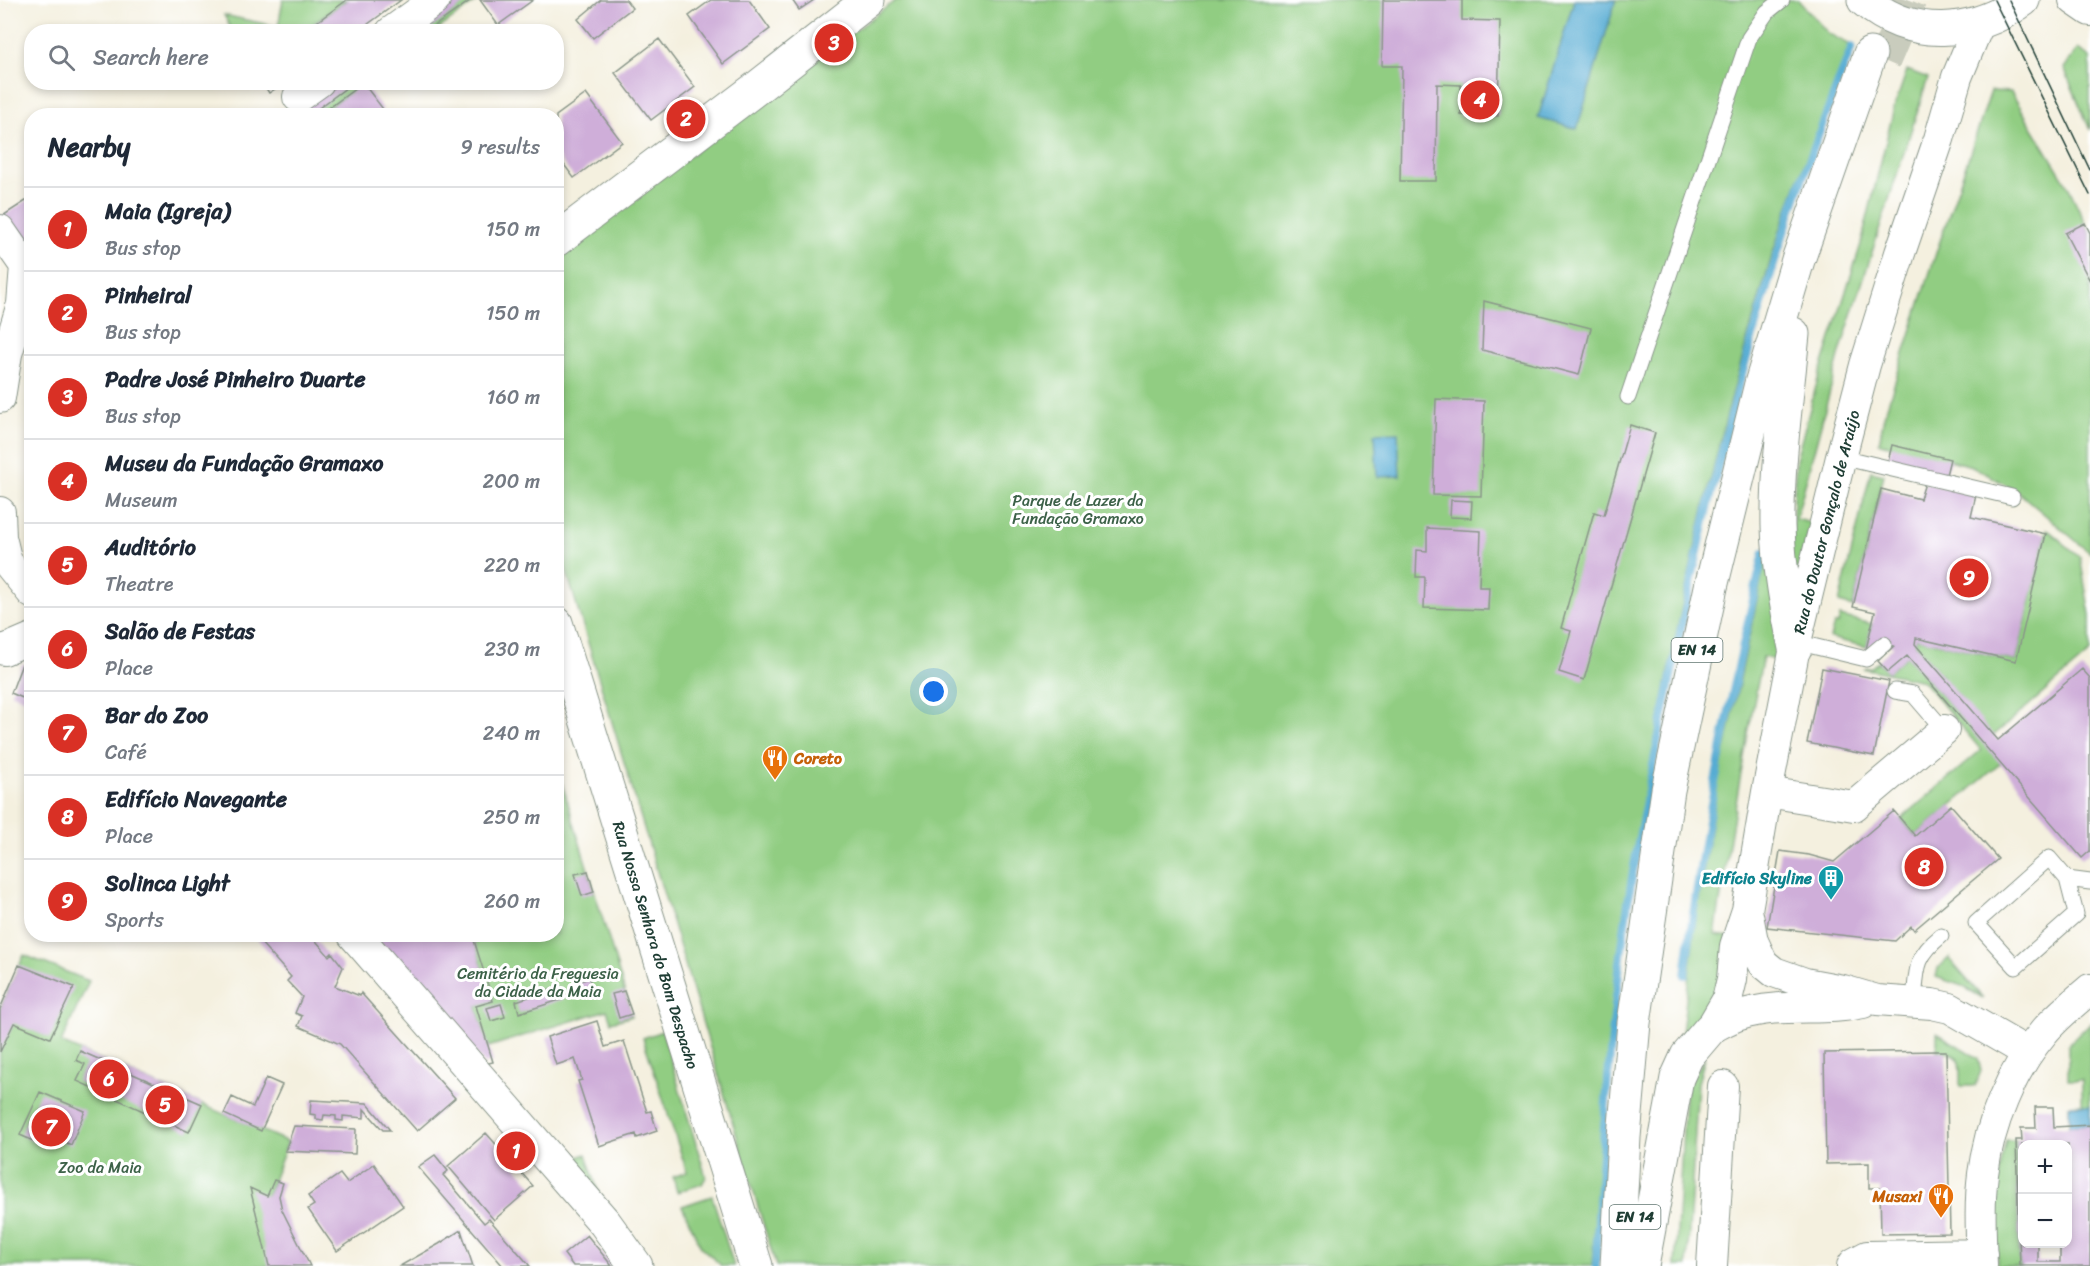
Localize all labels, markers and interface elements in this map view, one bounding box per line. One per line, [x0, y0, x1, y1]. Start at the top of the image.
pin: 3 [814, 20, 854, 66]
search box [24, 24, 564, 90]
text: Search here [93, 38, 209, 77]
icon: search [45, 41, 78, 74]
pin: 4 [1460, 78, 1500, 122]
pin: 2 [666, 96, 706, 142]
text: Nearby [48, 124, 130, 170]
text: 9 results [460, 130, 540, 165]
text: Maia (Igreja) [105, 192, 230, 231]
text: 1 [63, 212, 72, 247]
text: 150 m [486, 212, 540, 247]
text: Bus stop [105, 231, 181, 266]
text: Pinheiral [105, 276, 192, 315]
text: 2 [62, 296, 73, 331]
text: 150 m [486, 296, 540, 331]
text: Bus stop [105, 315, 181, 350]
text: Padre José Pinheiro Duarte [105, 360, 366, 399]
text: 3 [62, 380, 73, 415]
text: 160 m [487, 380, 540, 415]
text: Bus stop [105, 399, 181, 434]
street label: Rua do Doutor Gonçalo de Araújo [1785, 407, 1868, 637]
text: Museu da Fundação Gramaxo [105, 444, 383, 483]
text: 4 [61, 464, 74, 499]
text: 200 m [483, 464, 540, 499]
text: Museum [105, 483, 178, 518]
park label: Parque de Lazer da Fundação Gramaxo [1012, 486, 1144, 533]
text: Auditório [105, 528, 196, 567]
text: 5 [61, 548, 74, 583]
text: 220 m [484, 548, 540, 583]
pin: 9 [1950, 556, 1988, 600]
text: Theatre [105, 567, 174, 602]
text: Salão de Festas [105, 612, 255, 651]
text: 6 [62, 632, 73, 667]
text: 230 m [484, 632, 540, 667]
road number: EN 14 [1672, 638, 1722, 662]
text: Place [105, 651, 153, 686]
your location [919, 677, 948, 706]
text: Bar do Zoo [105, 696, 208, 735]
text: 7 [62, 716, 73, 751]
text: 240 m [483, 716, 540, 751]
text: Café [105, 735, 147, 770]
restaurant icon: Coreto [760, 743, 790, 781]
place label: Coreto [793, 744, 842, 773]
text: Edifício Navegante [105, 780, 287, 819]
text: 8 [61, 800, 74, 835]
text: 250 m [483, 800, 540, 835]
street label: Rua Nossa Senhora do Bom Despacho [604, 817, 707, 1073]
text: Place [105, 819, 153, 854]
pin: 8 [1904, 844, 1944, 890]
building icon: Edifício Skyline [1816, 863, 1846, 901]
text: Solinca Light [105, 864, 230, 903]
place label: Edifício Skyline [1702, 864, 1813, 893]
text: 9 [61, 884, 74, 919]
text: 260 m [484, 884, 540, 919]
text: Sports [105, 903, 164, 938]
park label: Cemitério da Freguesia da Cidade da Maia [457, 959, 619, 1006]
pin: 6 [90, 1056, 128, 1102]
pin: 5 [146, 1082, 184, 1128]
pin: 7 [32, 1104, 70, 1150]
pin: 1 [496, 1128, 536, 1174]
map controls [2018, 1140, 2072, 1248]
button: + [2018, 1140, 2072, 1194]
park label: Zoo da Maia [58, 1153, 142, 1182]
restaurant icon: Musaxi [1926, 1181, 1956, 1219]
place label: Musaxi [1871, 1182, 1923, 1211]
button: − [2018, 1194, 2072, 1248]
road number: EN 14 [1610, 1205, 1660, 1229]

